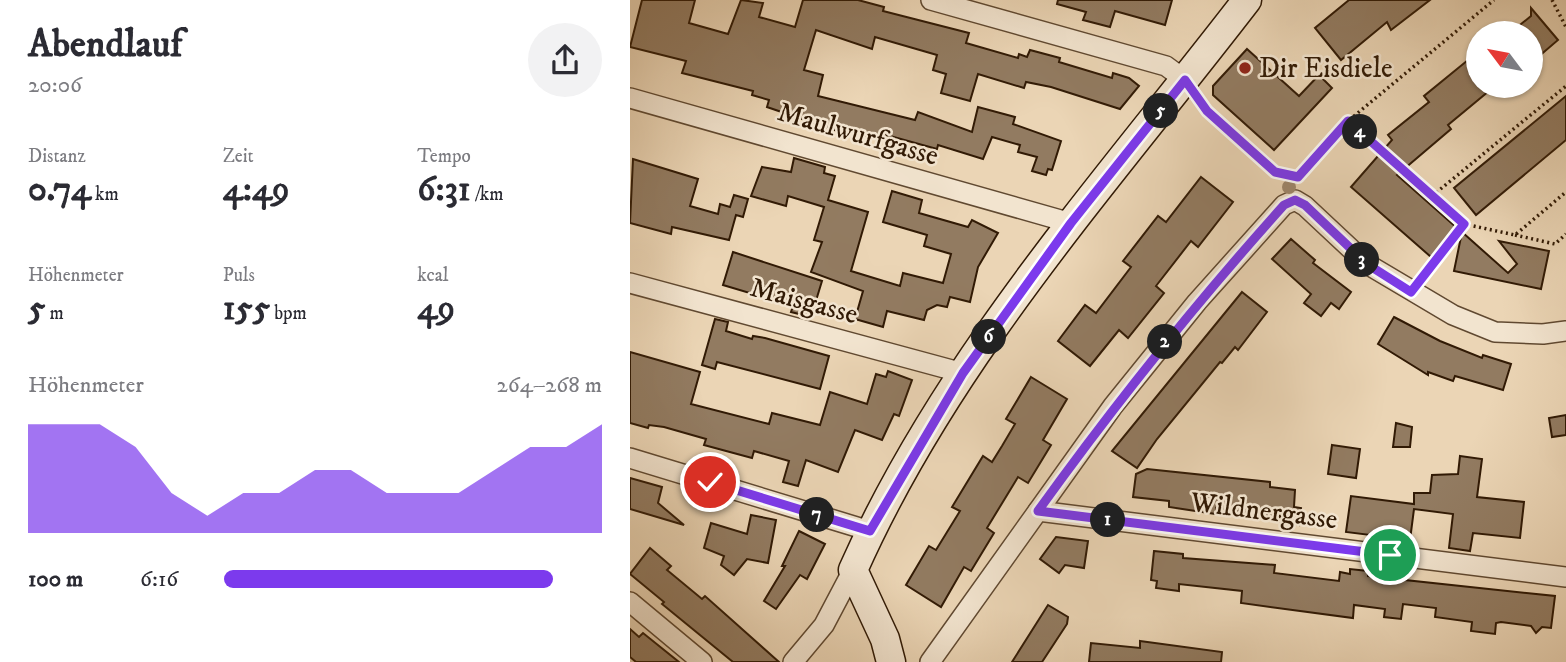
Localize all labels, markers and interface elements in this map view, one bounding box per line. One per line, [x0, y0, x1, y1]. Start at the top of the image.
text: Abendlauf [28, 21, 182, 69]
north arrow [1466, 21, 1544, 98]
map controls [1466, 21, 1543, 98]
button: share [528, 23, 602, 97]
place label: Dir Eisdiele [1259, 51, 1393, 86]
marker: Dir Eisdiele [1237, 60, 1253, 76]
text: 20:06 [28, 71, 82, 100]
street label: Maulwurfgasse [774, 94, 942, 174]
pin: 5 [1144, 94, 1178, 128]
text: 5 [1156, 99, 1165, 122]
pin: 4 [1342, 114, 1378, 150]
text: 4 [1354, 120, 1365, 143]
text: Distanz [28, 145, 86, 168]
text: Zeit [223, 145, 254, 168]
text: Tempo [417, 145, 471, 168]
text: 0.74 [28, 168, 91, 212]
text: 4:49 [223, 168, 290, 212]
text: 6:31 [417, 168, 471, 212]
text: km [91, 183, 119, 206]
text: /km [471, 183, 504, 206]
pin: 3 [1344, 243, 1380, 278]
text: 3 [1358, 248, 1365, 271]
text: Höhenmeter [28, 264, 124, 287]
text: Puls [223, 264, 255, 287]
text: kcal [417, 264, 449, 287]
street label: Maisgasse [746, 270, 862, 332]
text: 5 [28, 287, 45, 331]
text: 155 [223, 287, 270, 331]
text: 49 [417, 287, 455, 331]
text: m [45, 302, 64, 325]
text: bpm [270, 302, 307, 325]
pin: 6 [972, 320, 1006, 354]
pin: 2 [1148, 324, 1182, 360]
text: 6 [984, 325, 993, 348]
text: 2 [1160, 330, 1169, 353]
text: Höhenmeter [28, 371, 144, 400]
text: 264–268 m [496, 371, 602, 400]
pin [680, 452, 740, 512]
icon: check [691, 463, 729, 501]
street label: Wildnergasse [1188, 485, 1339, 537]
pin: 7 [800, 498, 834, 532]
text: 7 [811, 503, 822, 526]
pin: 1 [1091, 503, 1126, 538]
text: 1 [1104, 508, 1111, 531]
pin [1360, 525, 1420, 585]
icon: arrive [1371, 536, 1409, 574]
text: 100 m [28, 565, 83, 594]
text: 6:16 [140, 565, 178, 594]

